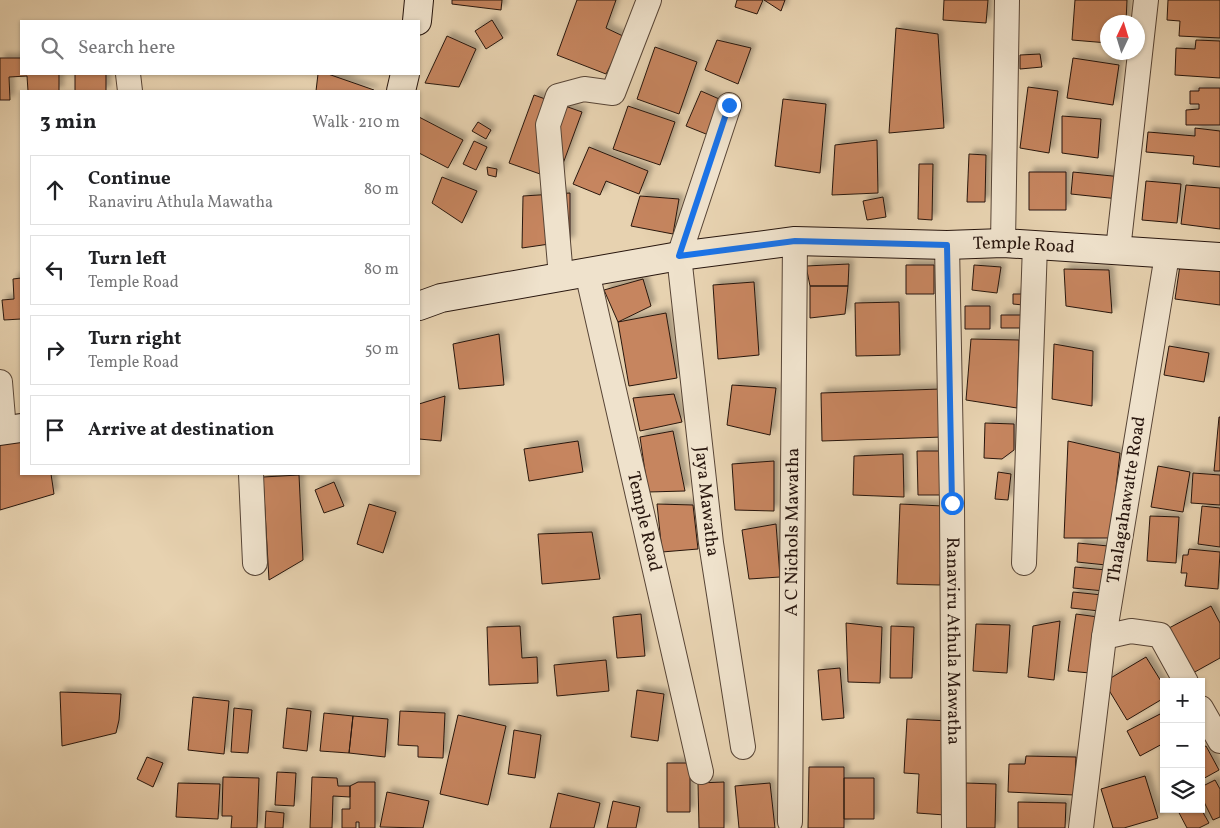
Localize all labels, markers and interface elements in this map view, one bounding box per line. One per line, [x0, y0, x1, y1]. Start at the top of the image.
north arrow [1100, 15, 1145, 60]
search box [20, 20, 420, 75]
icon: search [38, 34, 66, 62]
text: Search here [78, 35, 175, 61]
route end [718, 94, 741, 117]
text: 3 min [40, 108, 96, 137]
text: Walk · 210 m [312, 112, 400, 134]
text: Continue [88, 166, 171, 192]
icon: ahead [41, 176, 69, 204]
text: 80 m [364, 179, 399, 201]
text: Ranaviru Athula Mawatha [88, 192, 273, 214]
street label: Temple Road [972, 230, 1076, 260]
text: Turn left [88, 246, 167, 272]
icon: left [41, 256, 69, 284]
text: 80 m [364, 259, 399, 281]
text: Temple Road [88, 272, 179, 294]
text: Turn right [88, 326, 181, 352]
icon: right [41, 336, 69, 364]
text: 50 m [365, 339, 399, 361]
text: Temple Road [88, 352, 179, 374]
street label: Thalagahawatte Road [1101, 414, 1153, 586]
icon: arrive [41, 416, 69, 444]
text: Arrive at destination [88, 417, 274, 443]
street label: Jaya Mawatha [688, 445, 725, 558]
street label: A C Nichols Mawatha [779, 447, 806, 617]
street label: Temple Road [620, 469, 667, 574]
route start [941, 492, 964, 515]
street label: Ranaviru Athula Mawatha [940, 537, 966, 745]
map controls [1160, 678, 1205, 813]
button: + [1160, 678, 1205, 723]
button: − [1160, 723, 1205, 768]
button: layers [1160, 768, 1205, 813]

